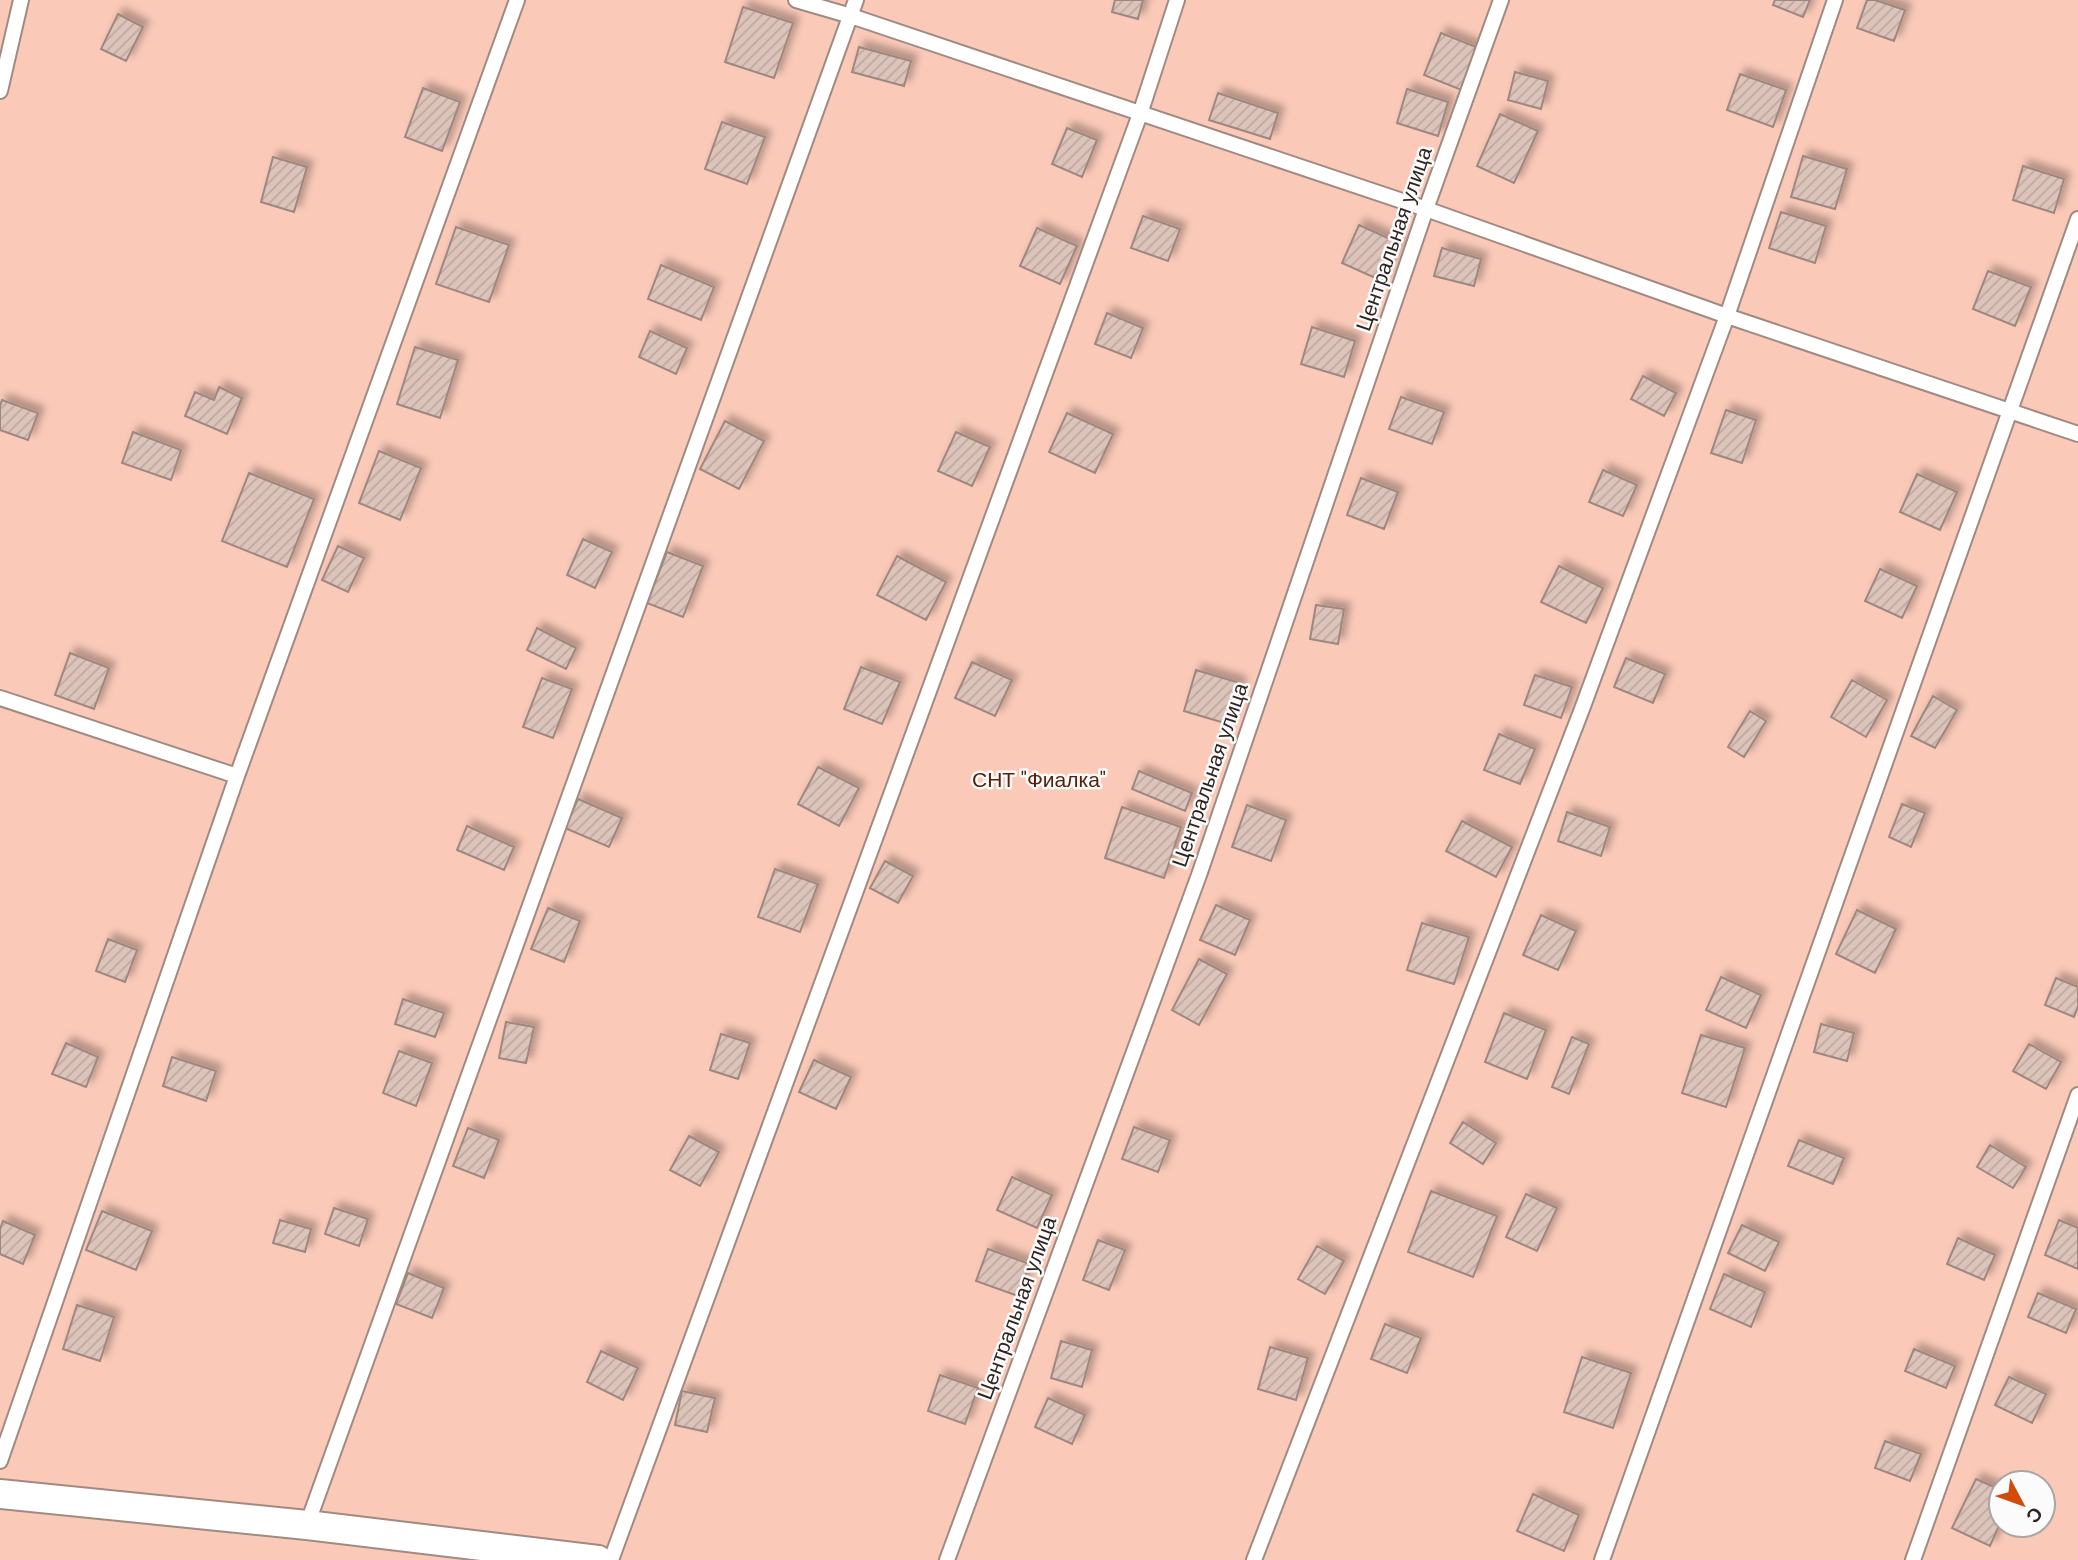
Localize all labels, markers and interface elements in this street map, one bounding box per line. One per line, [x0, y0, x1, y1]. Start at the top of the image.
street label: Центральная улица [1349, 143, 1439, 335]
street label: Центральная улица [1165, 679, 1255, 871]
park label: СНТ "Фиалка" [972, 766, 1106, 794]
street label: Центральная улица [971, 1212, 1063, 1403]
north arrow [1987, 1469, 2057, 1539]
text: С [2020, 1501, 2048, 1528]

